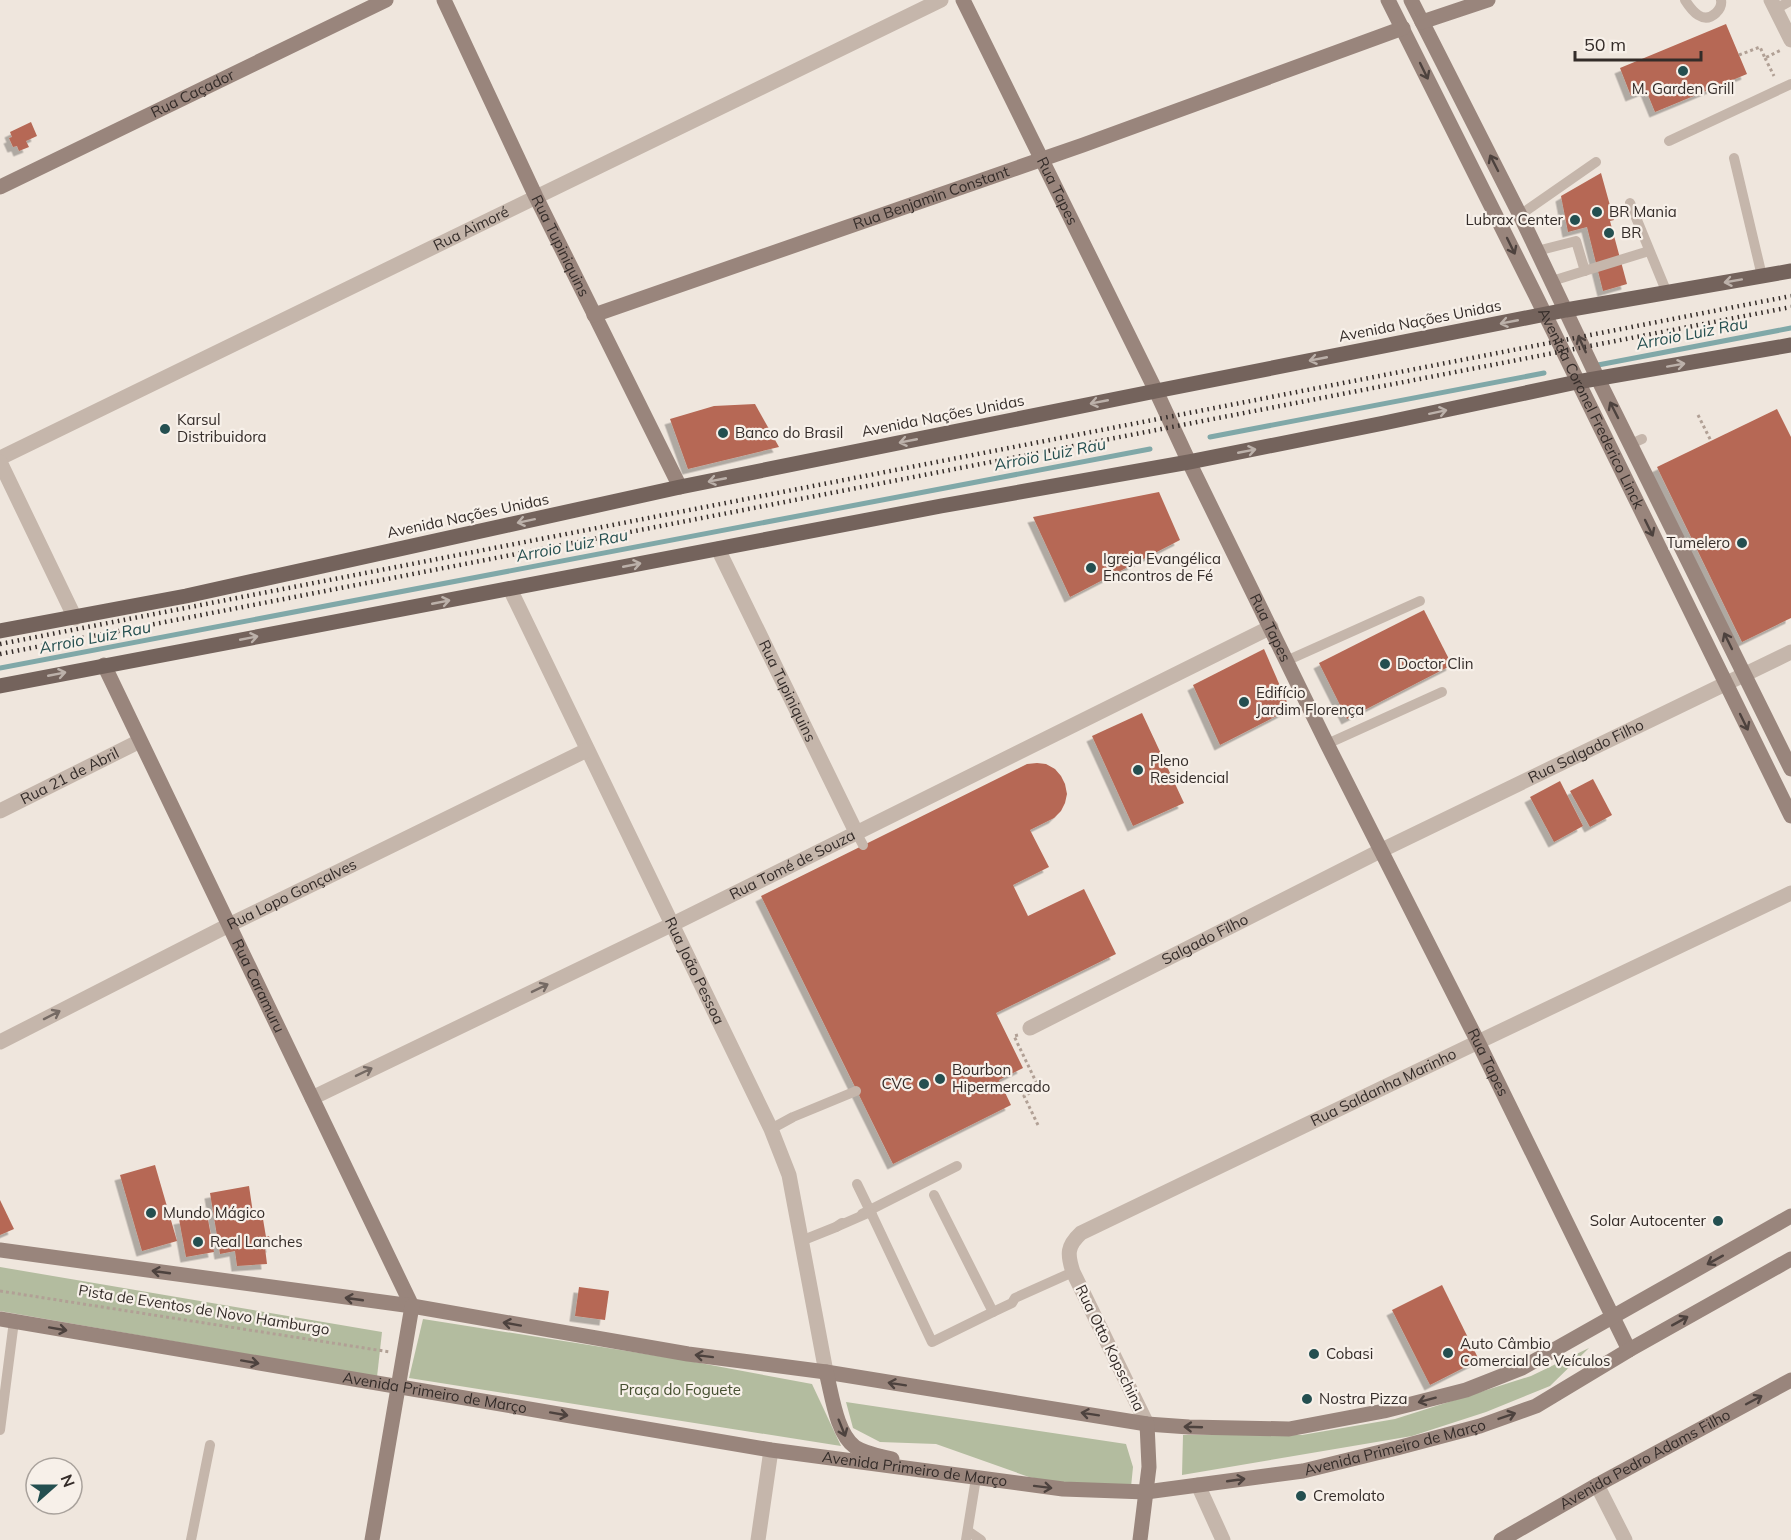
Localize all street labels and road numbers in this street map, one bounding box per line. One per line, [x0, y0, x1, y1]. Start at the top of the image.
street label: Rua Caçador [148, 65, 238, 122]
street label: Rua Tapes [1033, 154, 1083, 228]
street label: Rua Benjamin Constant [850, 161, 1012, 233]
street label: Rua Tupiniquins [528, 192, 594, 300]
street label: Rua Aimoré [430, 202, 512, 255]
street label: Avenida Nações Unidas [1337, 295, 1503, 346]
street label: Avenida Coronel Frederico Linck [1534, 305, 1649, 512]
street label: Avenida Nações Unidas [860, 390, 1026, 441]
street label: Avenida Nações Unidas [385, 489, 551, 542]
street label: Rua Tapes [1246, 590, 1295, 665]
street label: Rua Tupiniquins [755, 637, 821, 745]
street label: Rua Salgado Filho [1525, 715, 1647, 787]
street label: Rua 21 de Abril [17, 743, 122, 808]
street label: Rua Tomé de Souza [726, 825, 858, 904]
street label: Rua Lopo Gonçalves [224, 854, 359, 934]
street label: Salgado Filho [1158, 909, 1251, 969]
street label: Rua João Pessoa [661, 914, 729, 1027]
street label: Rua Caramuru [228, 936, 289, 1035]
street label: Rua Tapes [1464, 1025, 1513, 1099]
street label: Rua Saldanha Marinho [1307, 1044, 1459, 1130]
street label: Pista de Eventos de Novo Hamburgo [77, 1280, 331, 1339]
street label: Rua Otto Kopschina [1072, 1282, 1149, 1414]
street label: Avenida Primeiro de Março [341, 1367, 528, 1417]
street label: Avenida Pedro Adams Filho [1556, 1405, 1734, 1514]
street label: Avenida Primeiro de Março [1302, 1415, 1488, 1479]
street label: Avenida Primeiro de Março [821, 1447, 1009, 1490]

